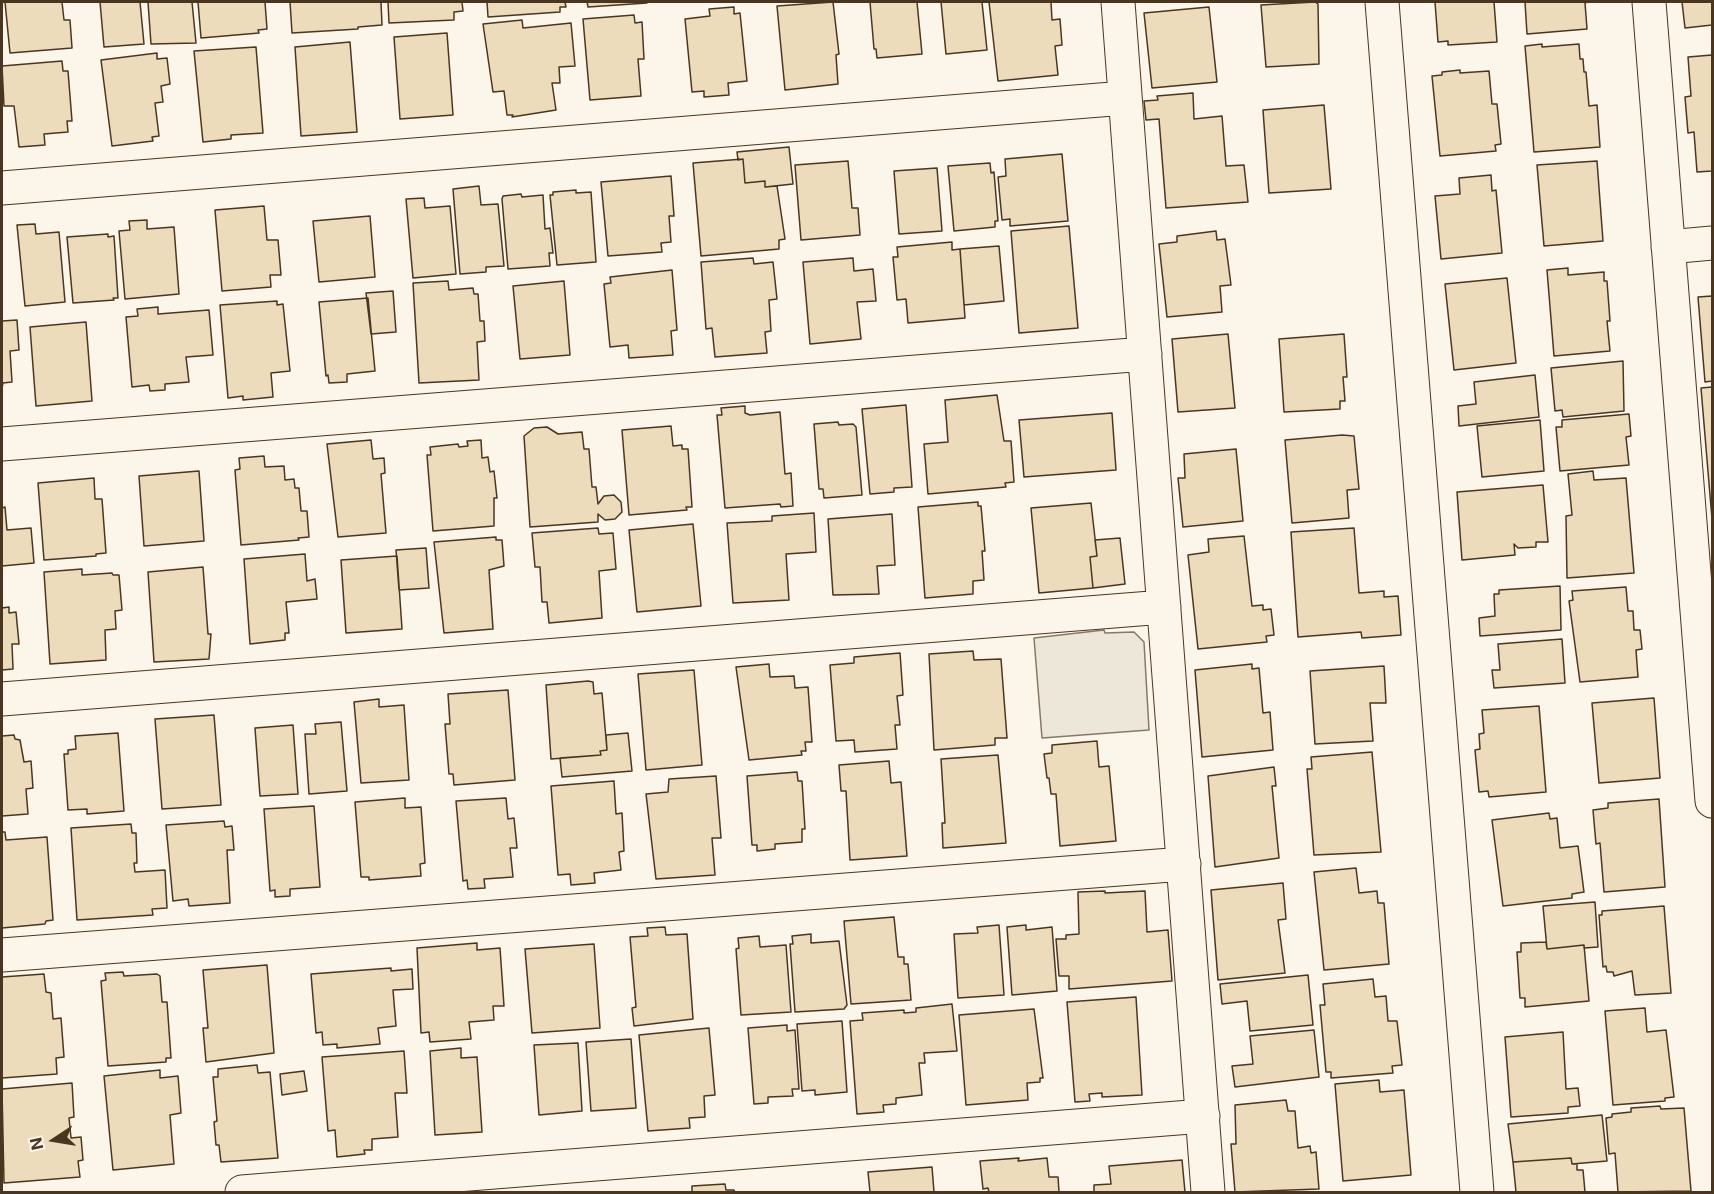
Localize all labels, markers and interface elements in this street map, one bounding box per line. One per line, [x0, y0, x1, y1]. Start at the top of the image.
north arrow [24, 1110, 84, 1170]
text: N [25, 1136, 47, 1152]

